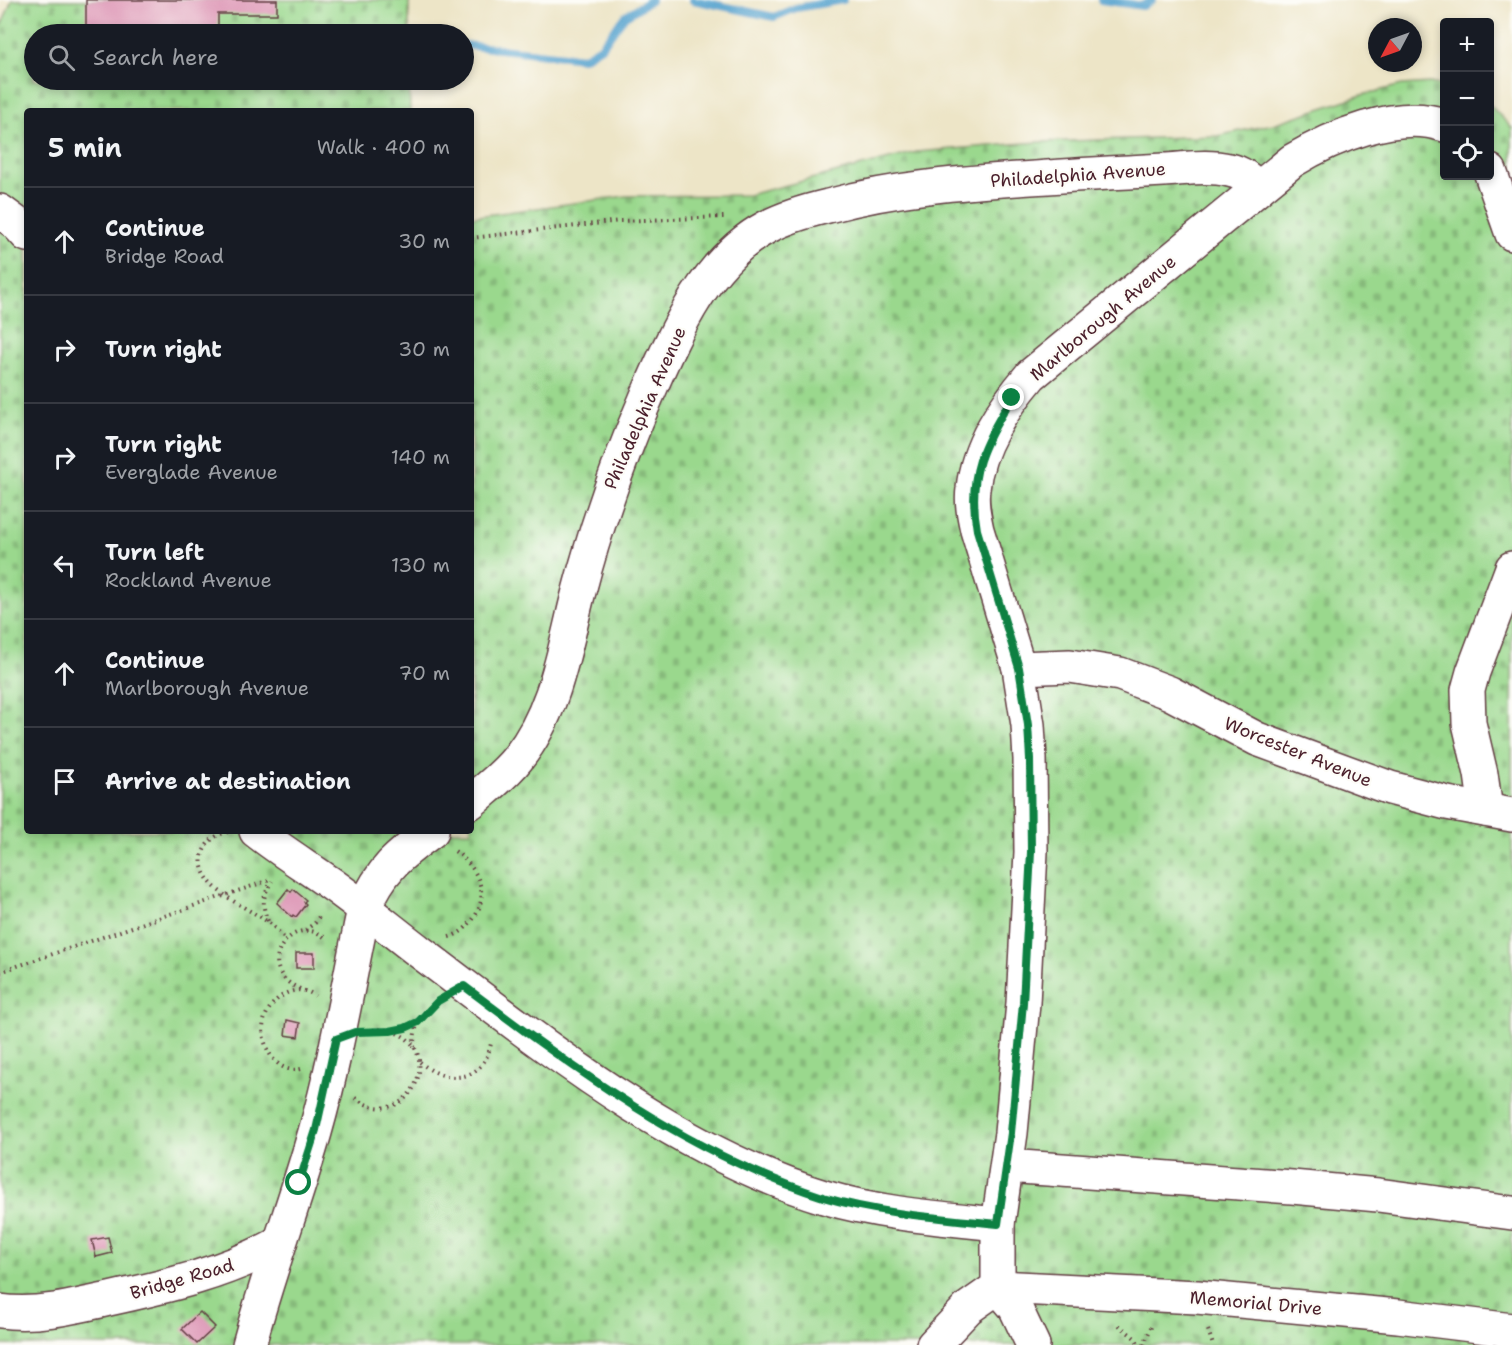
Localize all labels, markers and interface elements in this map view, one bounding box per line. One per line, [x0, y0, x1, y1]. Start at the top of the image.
north arrow [1368, 18, 1422, 72]
map controls [1440, 18, 1494, 180]
button: + [1440, 18, 1494, 72]
search box [24, 24, 474, 90]
icon: search [45, 41, 78, 74]
text: Search here [93, 43, 219, 72]
button: − [1440, 72, 1494, 126]
button: locate [1440, 126, 1494, 180]
text: 5 min [48, 130, 122, 165]
text: Walk · 400 m [317, 134, 450, 160]
street label: Philadelphia Avenue [989, 157, 1167, 193]
text: Continue [105, 214, 205, 243]
icon: ahead [48, 225, 81, 258]
text: 30 m [398, 228, 450, 254]
text: Bridge Road [105, 243, 224, 269]
street label: Marlborough Avenue [1025, 250, 1181, 386]
street label: Philadelphia Avenue [598, 323, 692, 493]
icon: right [48, 333, 81, 366]
text: Turn right [105, 335, 222, 364]
text: 30 m [398, 336, 450, 362]
route end [998, 384, 1024, 410]
text: Turn right [105, 430, 222, 459]
icon: right [48, 441, 81, 474]
text: 140 m [391, 444, 450, 470]
text: Everglade Avenue [105, 459, 278, 485]
text: Turn left [105, 538, 204, 567]
icon: left [48, 549, 81, 582]
text: 130 m [391, 552, 450, 578]
text: Rockland Avenue [105, 567, 272, 593]
text: Continue [105, 646, 205, 675]
icon: ahead [48, 657, 81, 690]
text: 70 m [398, 660, 450, 686]
text: Marlborough Avenue [105, 675, 309, 701]
street label: Worcester Avenue [1221, 711, 1375, 793]
icon: arrive [48, 765, 81, 798]
text: Arrive at destination [105, 767, 351, 796]
route start [285, 1169, 311, 1195]
street label: Bridge Road [127, 1253, 237, 1305]
street label: Memorial Drive [1189, 1285, 1323, 1321]

